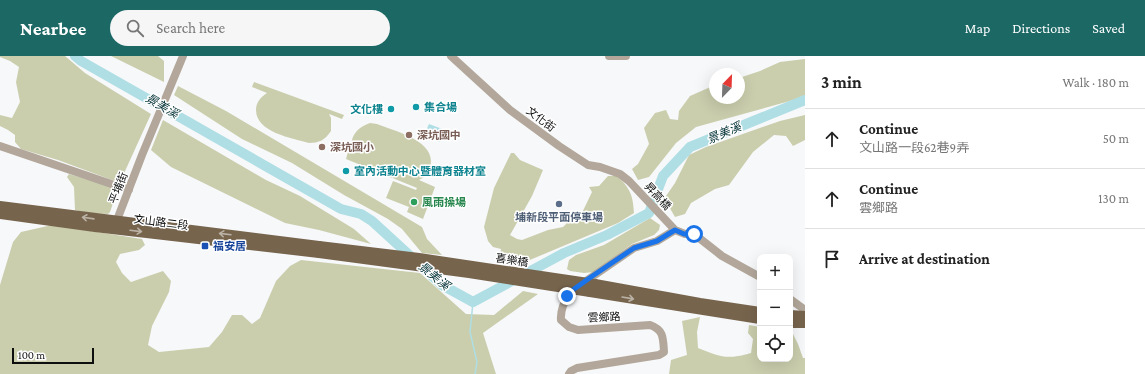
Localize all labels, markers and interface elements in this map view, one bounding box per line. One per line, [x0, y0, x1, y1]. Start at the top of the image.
search box [110, 10, 390, 46]
icon: search [124, 17, 146, 39]
text: Nearbee [20, 18, 86, 39]
text: Search here [156, 20, 225, 36]
text: Map [965, 20, 990, 36]
text: Directions [1012, 20, 1070, 36]
text: Saved [1092, 20, 1125, 36]
north arrow [709, 68, 745, 104]
text: 3 min [821, 73, 862, 92]
text: Walk · 180 m [1062, 75, 1129, 90]
water label: 景美溪 [143, 91, 183, 122]
place label: 集合場 [424, 101, 457, 113]
marker: 集合場 [411, 102, 421, 112]
place label: 文化樓 [350, 103, 383, 115]
marker: 文化樓 [386, 104, 396, 114]
street label: 文化街 [524, 104, 558, 134]
water label: 景美溪 [705, 119, 745, 146]
text: Continue [859, 121, 918, 137]
icon: ahead [821, 128, 843, 150]
place label: 深坑國中 [417, 129, 461, 141]
marker: 深坑國中 [404, 130, 414, 140]
text: 50 m [1103, 131, 1129, 146]
text: 文山路一段62巷9弄 [859, 140, 969, 155]
place label: 深坑國小 [330, 141, 374, 153]
marker: 深坑國小 [317, 142, 327, 152]
place label: 室內活動中心暨體育器材室 [354, 165, 486, 177]
marker: 室內活動中心暨體育器材室 [341, 166, 351, 176]
street label: 平埔街 [106, 170, 130, 206]
street label: 昇高橋 [642, 180, 674, 212]
text: Continue [859, 181, 918, 197]
icon: ahead [821, 188, 843, 210]
text: 130 m [1098, 191, 1129, 206]
place label: 風雨操場 [422, 196, 466, 208]
marker: 風雨操場 [409, 197, 419, 207]
marker: 埔新段平面停車場 [554, 199, 564, 209]
text: 雲鄉路 [859, 200, 898, 215]
place label: 埔新段平面停車場 [515, 211, 603, 223]
street label: 文山路二段 [133, 213, 189, 231]
one-way arrow [82, 214, 95, 221]
route start [685, 225, 703, 243]
one-way arrow [129, 227, 142, 235]
one-way arrow [219, 230, 232, 238]
place label: 福安居 [213, 240, 246, 252]
marker: 福安居 [200, 241, 210, 251]
icon: arrive [821, 248, 843, 270]
street label: 喜樂橋 [495, 251, 529, 269]
text: Arrive at destination [859, 251, 990, 267]
map controls [757, 254, 793, 362]
button: + [757, 254, 793, 290]
water label: 景美溪 [416, 259, 454, 294]
route end [558, 287, 576, 305]
button: − [757, 290, 793, 326]
one-way arrow [621, 294, 634, 302]
street label: 雲鄉路 [587, 310, 621, 324]
button: locate [757, 326, 793, 362]
scale bar [12, 346, 94, 365]
text: 100 m [18, 349, 45, 361]

